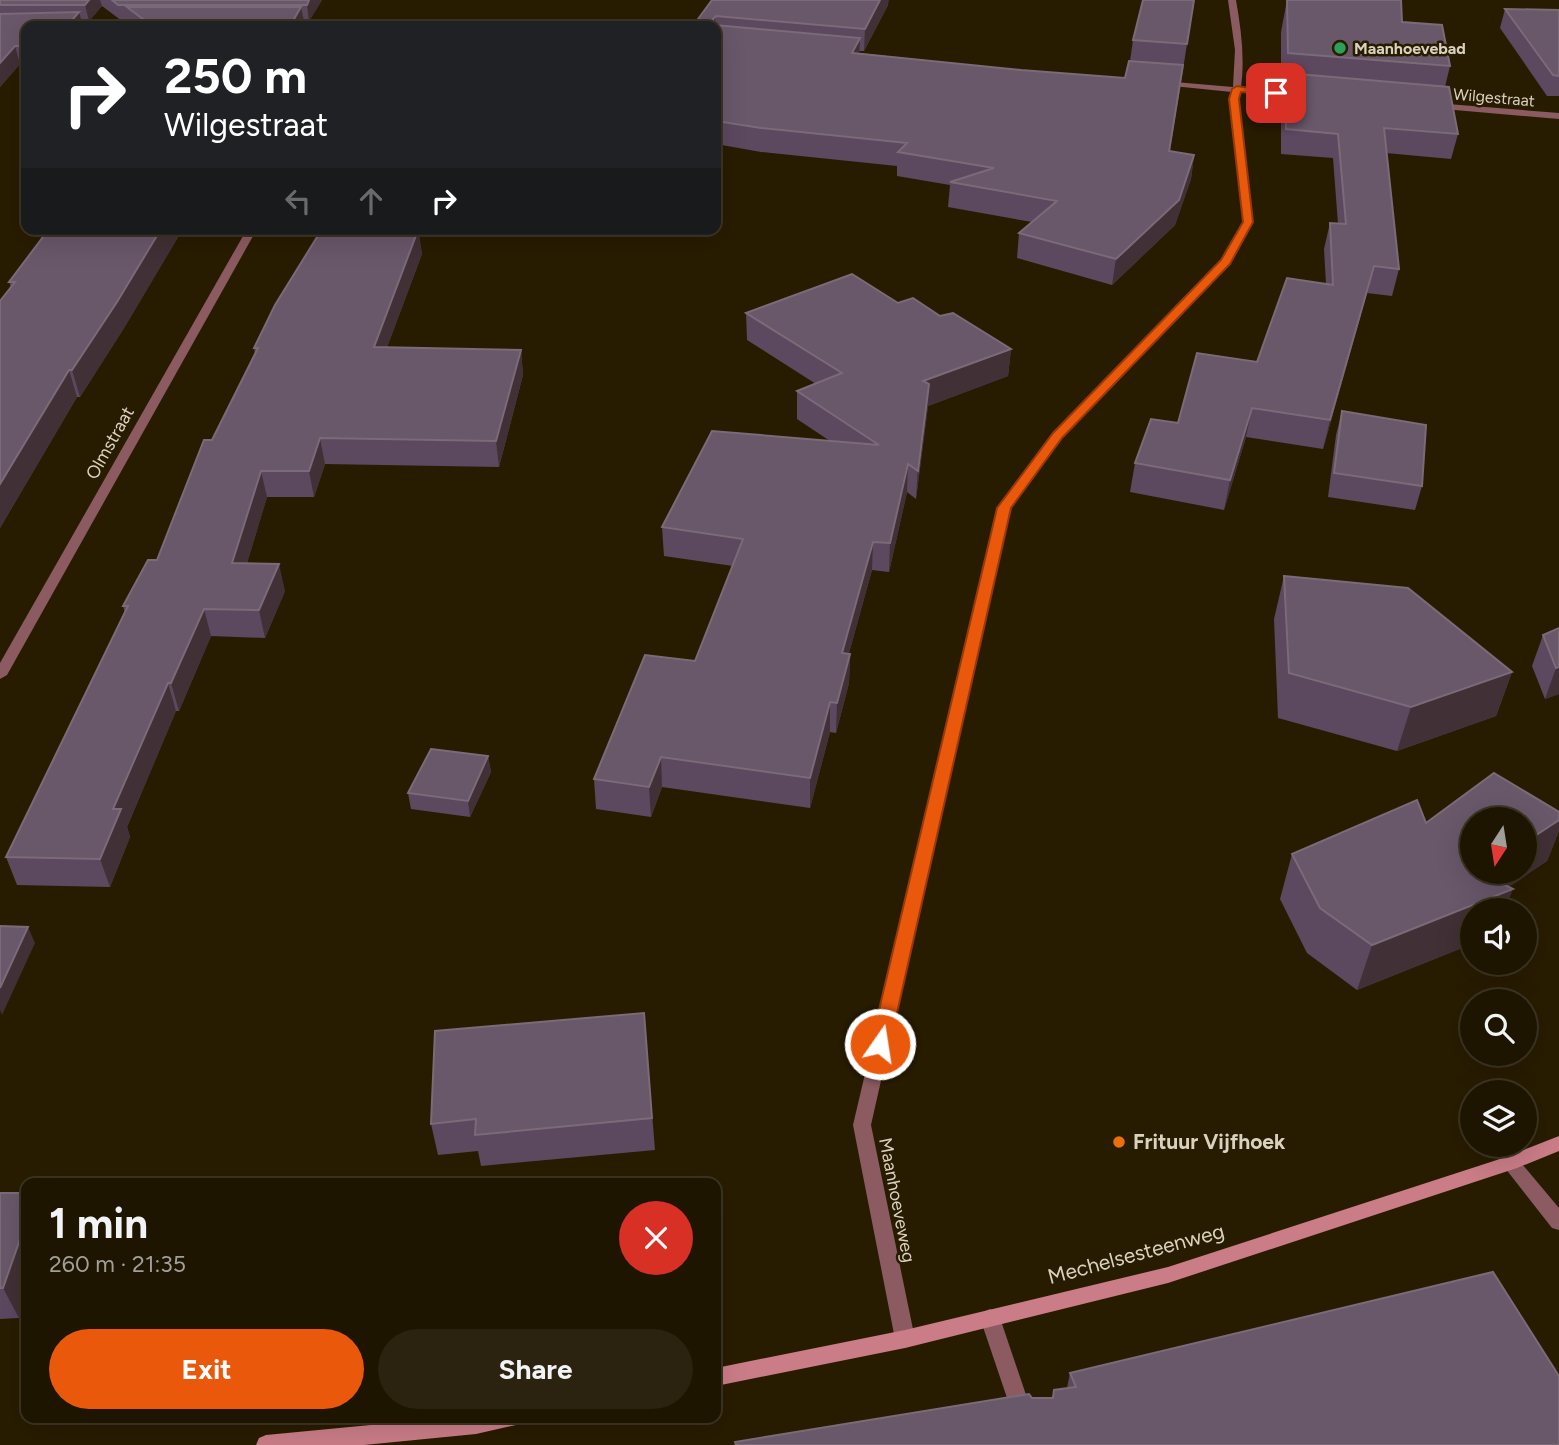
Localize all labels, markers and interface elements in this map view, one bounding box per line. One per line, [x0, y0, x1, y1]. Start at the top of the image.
place label: Maanhoevebad [1354, 39, 1466, 58]
marker: Maanhoevebad [1332, 40, 1348, 56]
text: 250 m [164, 46, 307, 105]
icon: right [49, 49, 140, 140]
pin [1246, 63, 1306, 123]
icon: arrive [1257, 74, 1295, 112]
street label: Wilgestraat [1452, 84, 1536, 111]
text: Wilgestraat [164, 106, 328, 144]
icon: left [279, 182, 317, 220]
icon: ahead [352, 182, 390, 220]
icon: right [425, 182, 463, 220]
street label: Olmstraat [81, 403, 139, 483]
north arrow [1460, 807, 1536, 884]
map controls [1460, 807, 1537, 1157]
button: sound [1460, 898, 1537, 975]
button: search [1460, 989, 1537, 1066]
position arrow [843, 1007, 917, 1081]
button: layers [1460, 1080, 1537, 1157]
place label: Frituur Vijfhoek [1133, 1129, 1286, 1154]
marker: Frituur Vijfhoek [1111, 1134, 1127, 1150]
street label: Maanhoeveweg [874, 1136, 920, 1264]
text: 1 min [49, 1198, 148, 1249]
button: close [619, 1201, 693, 1275]
street label: Mechelsesteenweg [1045, 1218, 1227, 1289]
text: 260 m · 21:35 [49, 1250, 186, 1278]
button: Exit [49, 1329, 364, 1409]
button: Share [378, 1329, 693, 1409]

